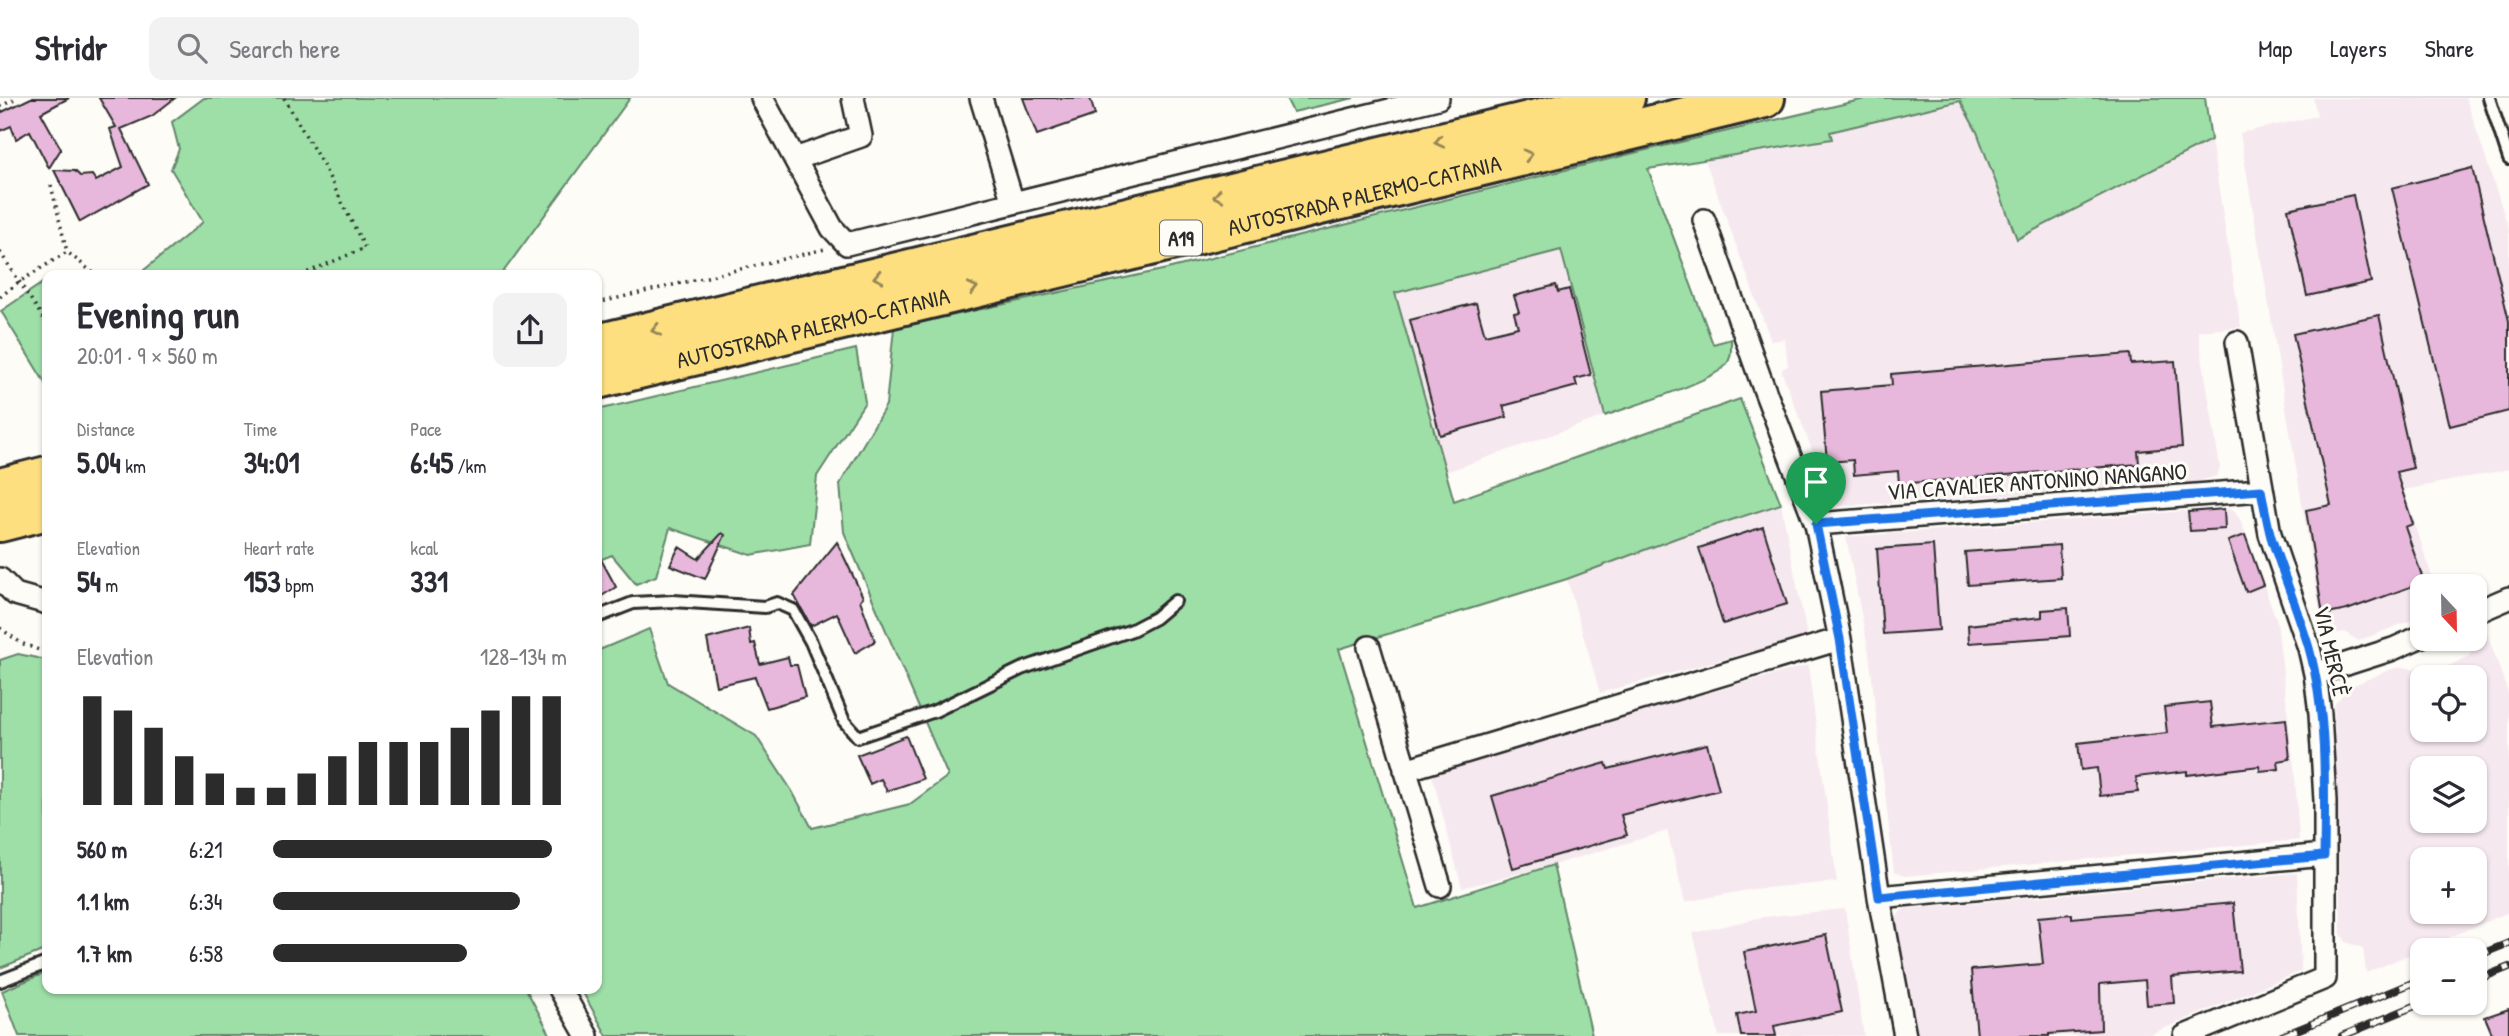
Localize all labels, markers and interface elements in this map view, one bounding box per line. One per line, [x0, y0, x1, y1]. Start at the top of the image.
search box [149, 17, 639, 80]
text: Stridr [35, 26, 107, 70]
icon: search [173, 29, 211, 67]
text: Search here [229, 31, 340, 66]
text: Map [2258, 32, 2292, 64]
text: Layers [2330, 32, 2387, 64]
text: Share [2425, 32, 2474, 64]
one-way arrow [1433, 134, 1445, 149]
street label: AUTOSTRADA PALERMO-CATANIA [1224, 147, 1504, 242]
one-way arrow [1521, 149, 1533, 163]
one-way arrow [1212, 187, 1224, 202]
road number: A19 [1160, 220, 1202, 256]
one-way arrow [872, 269, 884, 283]
street label: AUTOSTRADA PALERMO-CATANIA [673, 279, 953, 375]
one-way arrow [967, 282, 979, 296]
text: Evening run [77, 288, 240, 340]
button: share [493, 293, 567, 367]
one-way arrow [651, 322, 663, 336]
text: 20:01 · 9 × 560 m [77, 340, 218, 371]
text: Distance [77, 416, 135, 442]
text: Time [244, 416, 277, 442]
text: Pace [410, 416, 442, 442]
text: 5.04 [77, 442, 121, 482]
text: 34:01 [244, 442, 300, 482]
text: 6:45 [410, 442, 453, 482]
pin [1786, 452, 1846, 524]
text: km [121, 453, 146, 479]
text: /km [453, 453, 486, 479]
street label: VIA CAVALIER ANTONINO NANGANO [1886, 455, 2188, 507]
icon: arrive [1797, 463, 1835, 501]
text: Elevation [77, 535, 140, 561]
text: Heart rate [244, 535, 315, 561]
text: kcal [410, 535, 438, 561]
text: 54 [77, 561, 101, 601]
text: 153 [244, 561, 281, 601]
text: 331 [410, 561, 448, 601]
text: m [101, 572, 118, 598]
text: bpm [281, 572, 314, 598]
north arrow [2410, 574, 2487, 651]
map controls [2410, 574, 2487, 1015]
street label: VIA MERCÈ [2307, 603, 2357, 699]
text: Elevation [77, 641, 153, 672]
text: 128–134 m [480, 641, 567, 672]
button: locate [2410, 665, 2487, 742]
button: layers [2410, 756, 2487, 833]
text: 560 m [77, 834, 127, 865]
text: 6:21 [189, 834, 223, 865]
button: + [2410, 847, 2487, 924]
text: 1.1 km [77, 886, 129, 917]
text: 6:34 [189, 886, 222, 917]
text: 1.7 km [77, 938, 132, 969]
text: 6:58 [189, 938, 223, 969]
button: − [2410, 938, 2487, 1015]

